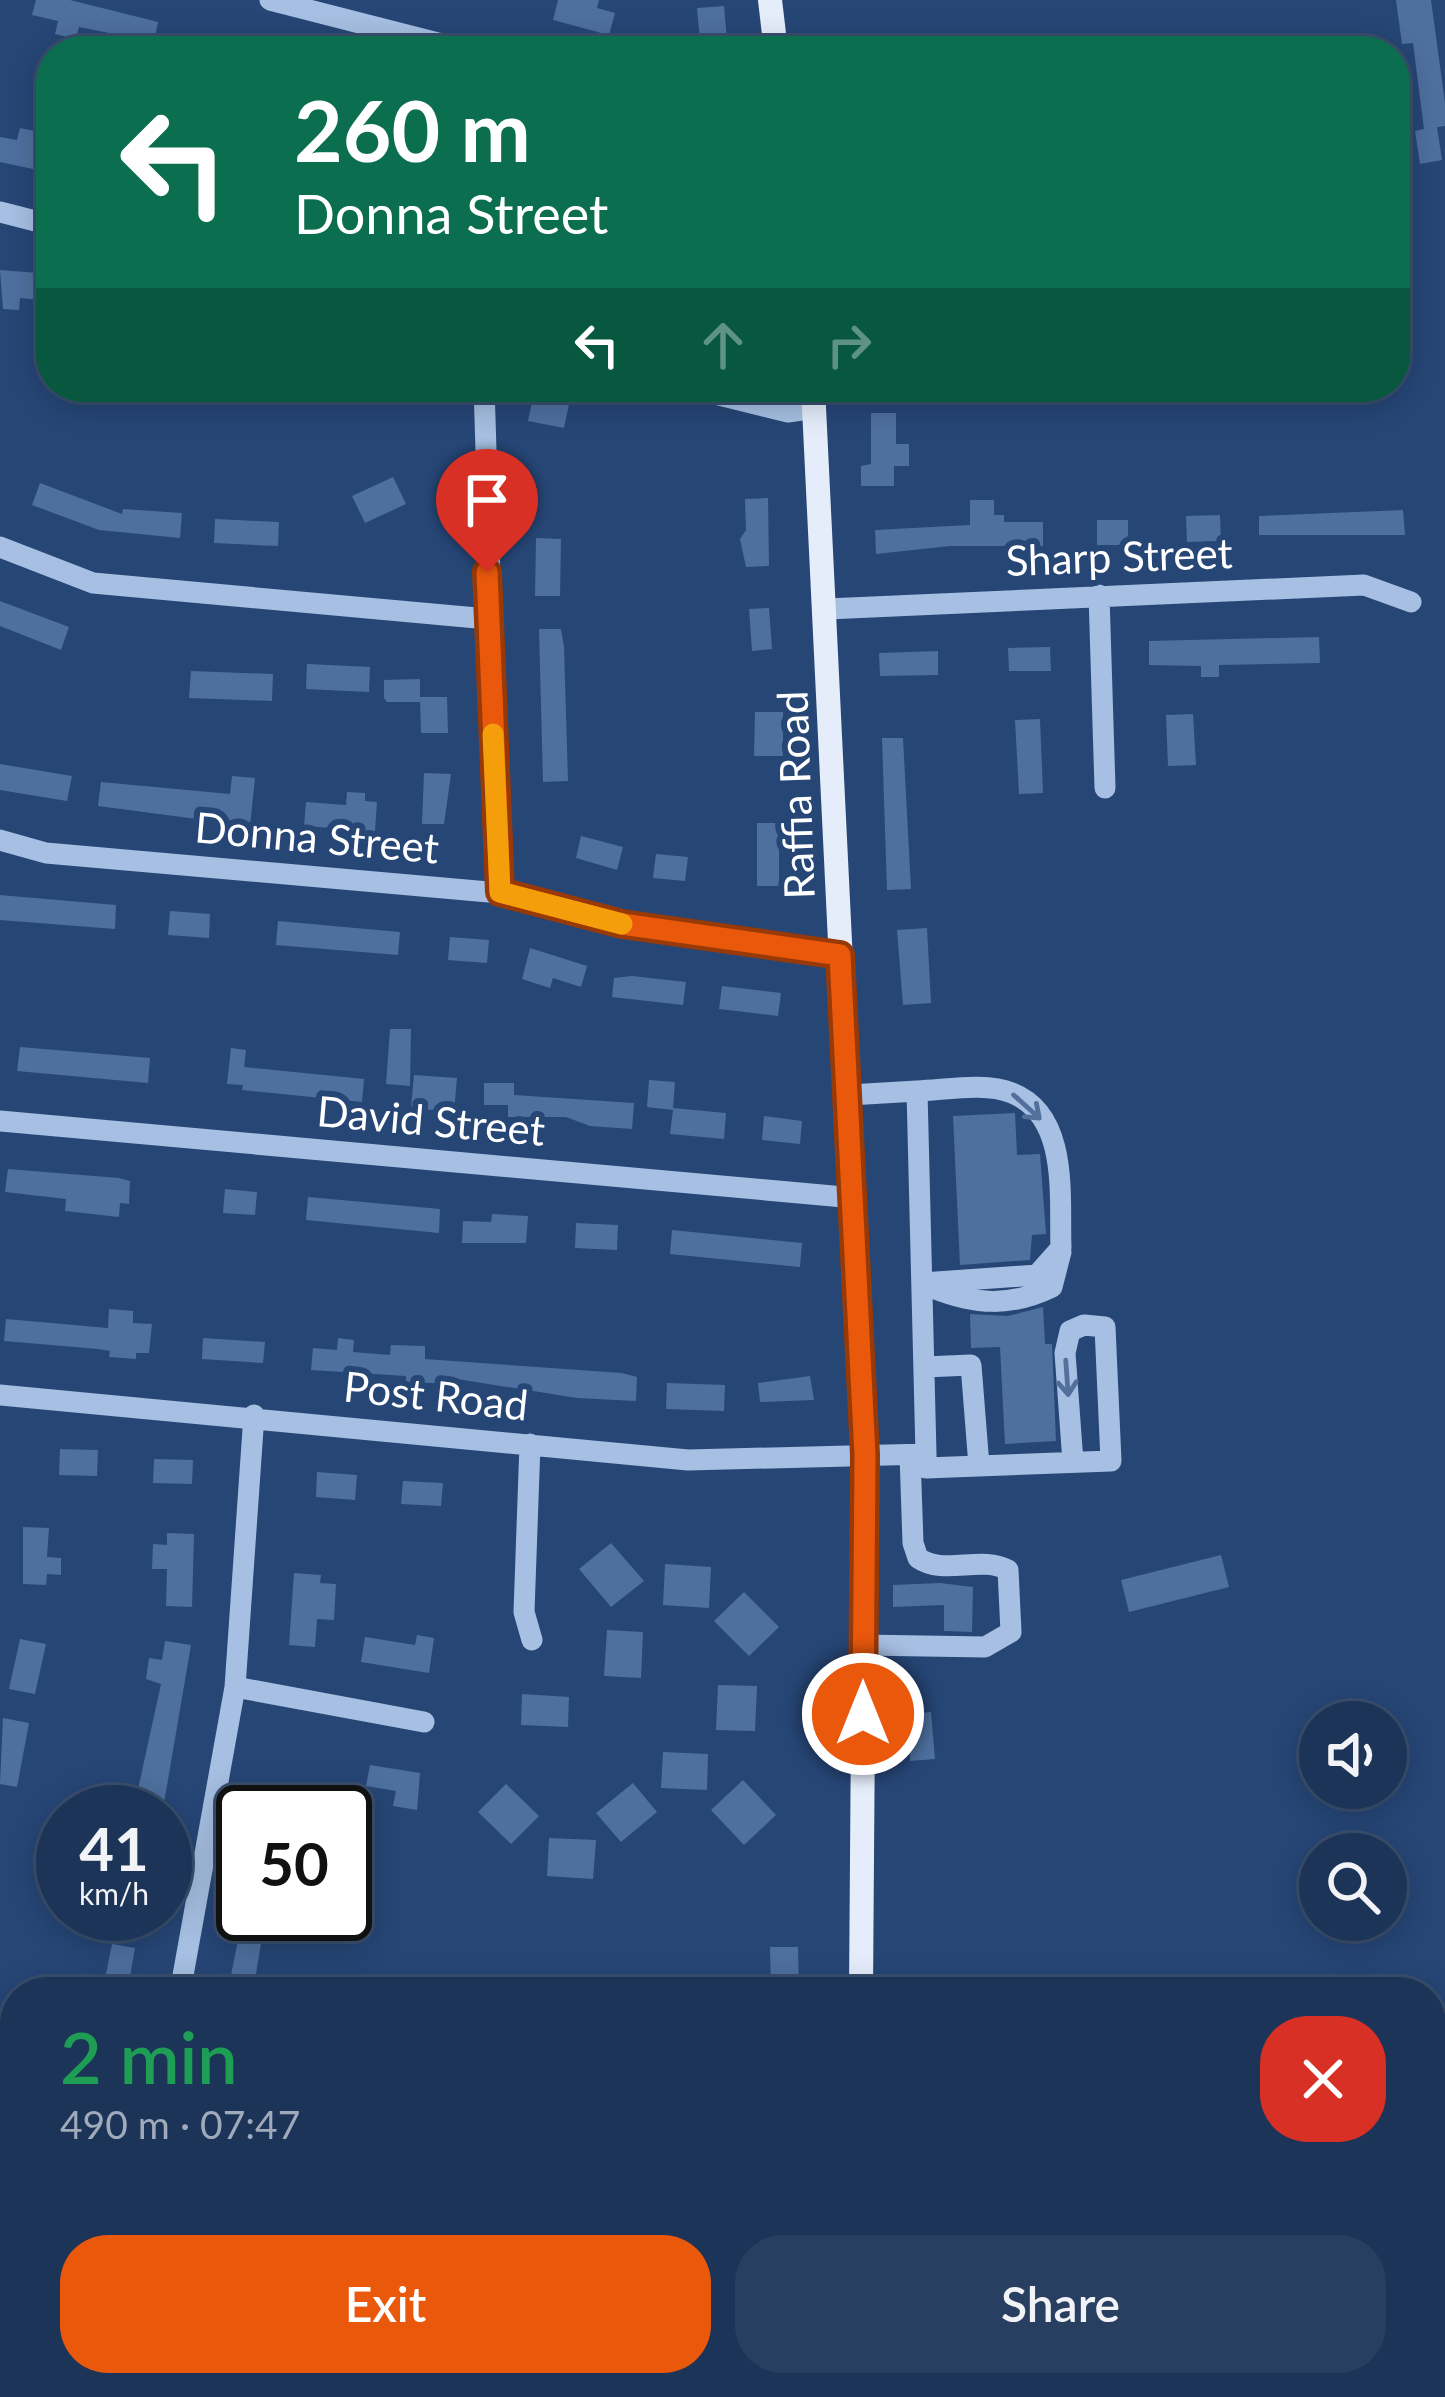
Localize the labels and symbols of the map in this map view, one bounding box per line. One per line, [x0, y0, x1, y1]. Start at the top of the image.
pin [436, 449, 538, 572]
street label: Sharp Street [1005, 527, 1233, 585]
street label: Raffia Road [766, 690, 824, 900]
street label: Donna Street [193, 801, 441, 873]
street label: David Street [315, 1085, 547, 1155]
one-way arrow [1012, 1093, 1042, 1120]
one-way arrow [1056, 1358, 1079, 1397]
street label: Post Road [341, 1360, 531, 1430]
position arrow [800, 1651, 926, 1777]
speed limit sign: 50 [216, 1785, 372, 1941]

